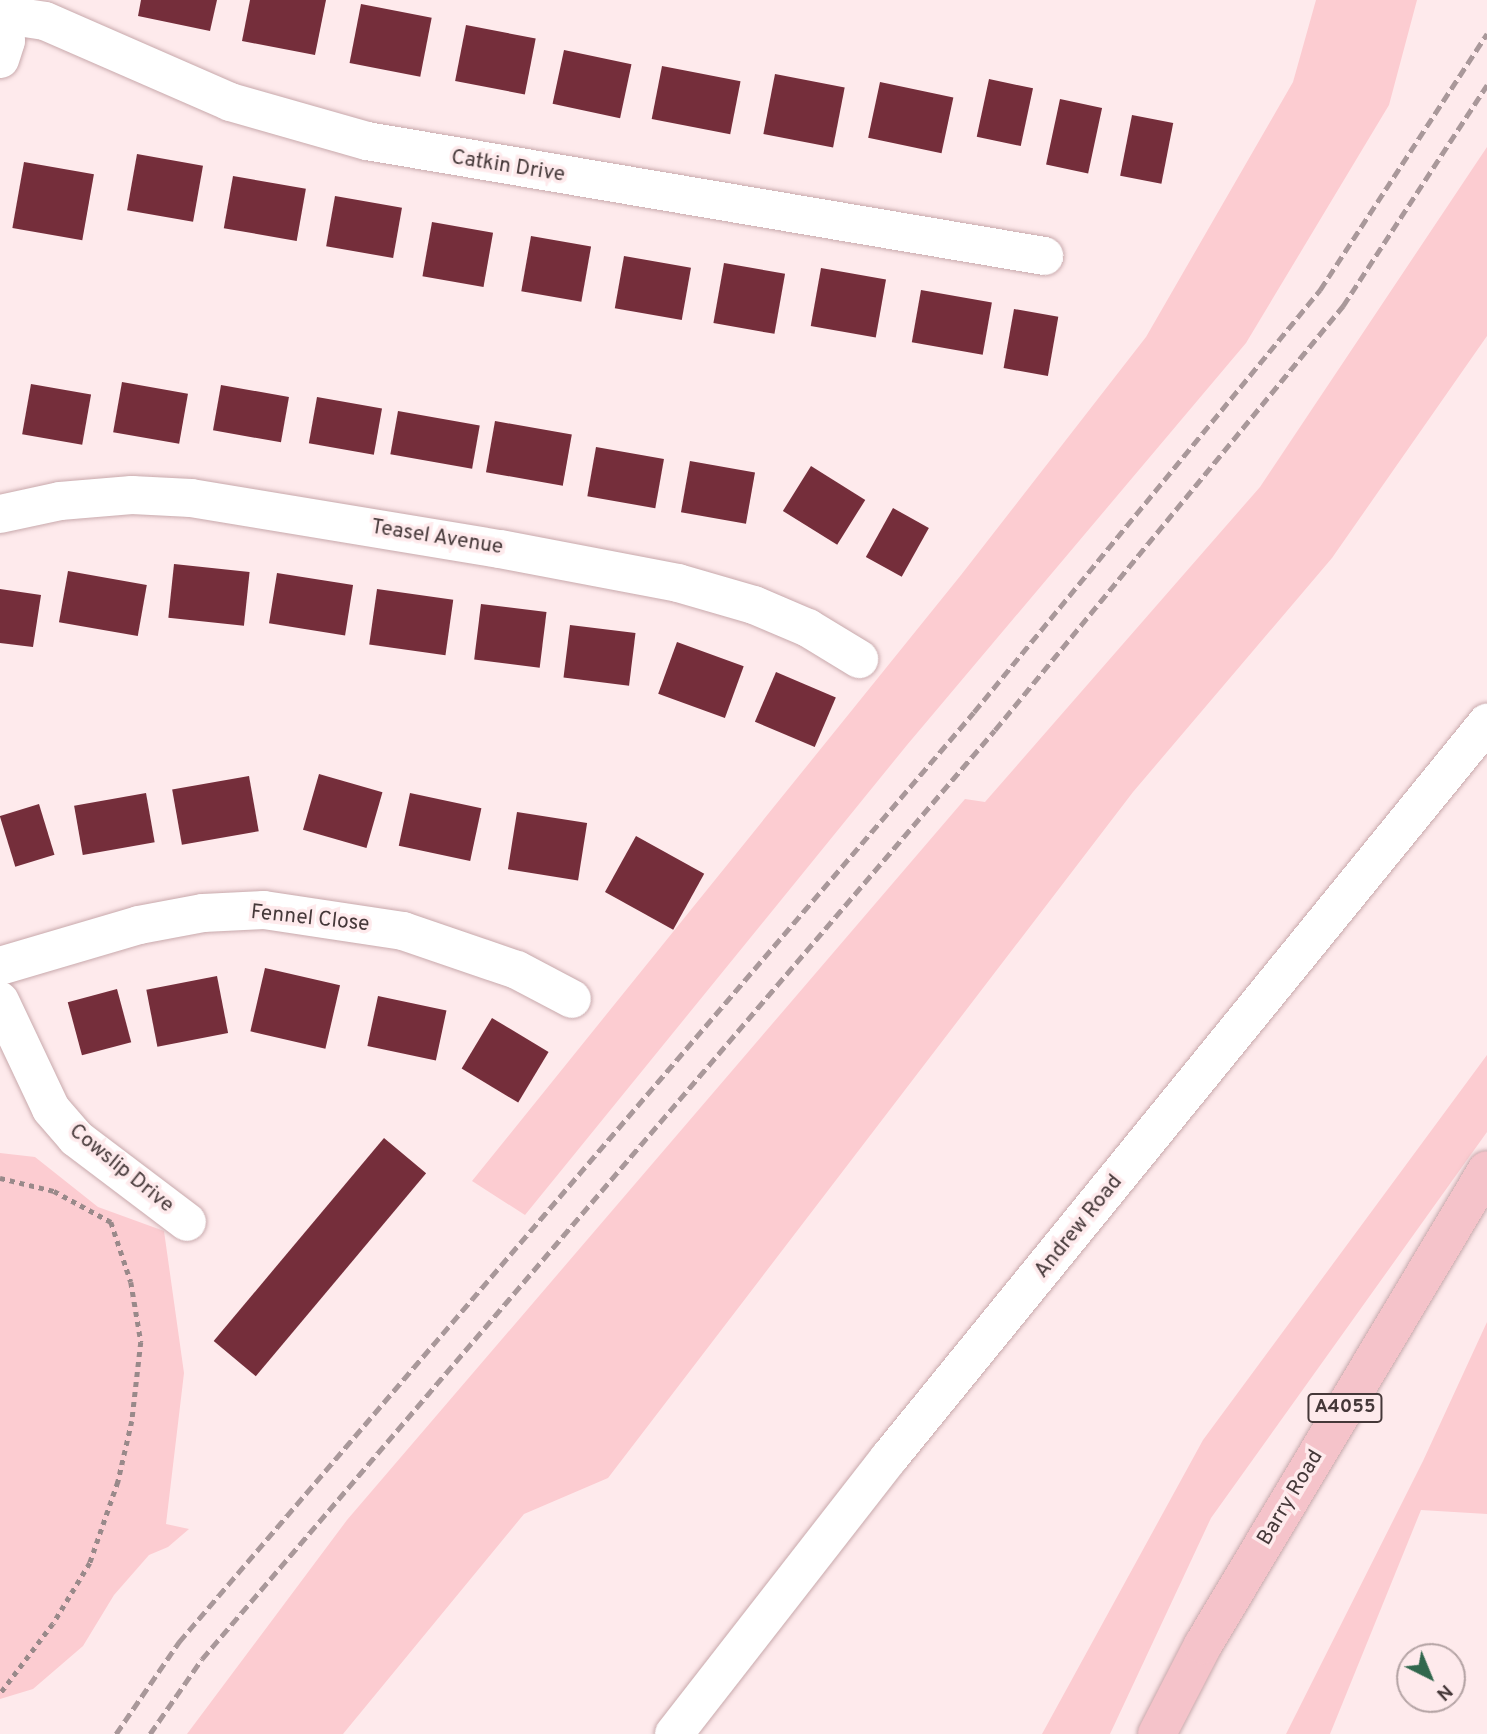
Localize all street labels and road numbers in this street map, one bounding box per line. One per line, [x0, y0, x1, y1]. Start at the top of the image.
street label: Catkin Drive [449, 146, 567, 188]
street label: Teasel Avenue [369, 515, 505, 561]
street label: Fennel Close [249, 900, 371, 938]
street label: Cowslip Drive [64, 1119, 178, 1219]
street label: Andrew Road [1030, 1170, 1128, 1284]
road number: A4055 [1306, 1392, 1384, 1424]
street label: Barry Road [1253, 1446, 1329, 1550]

